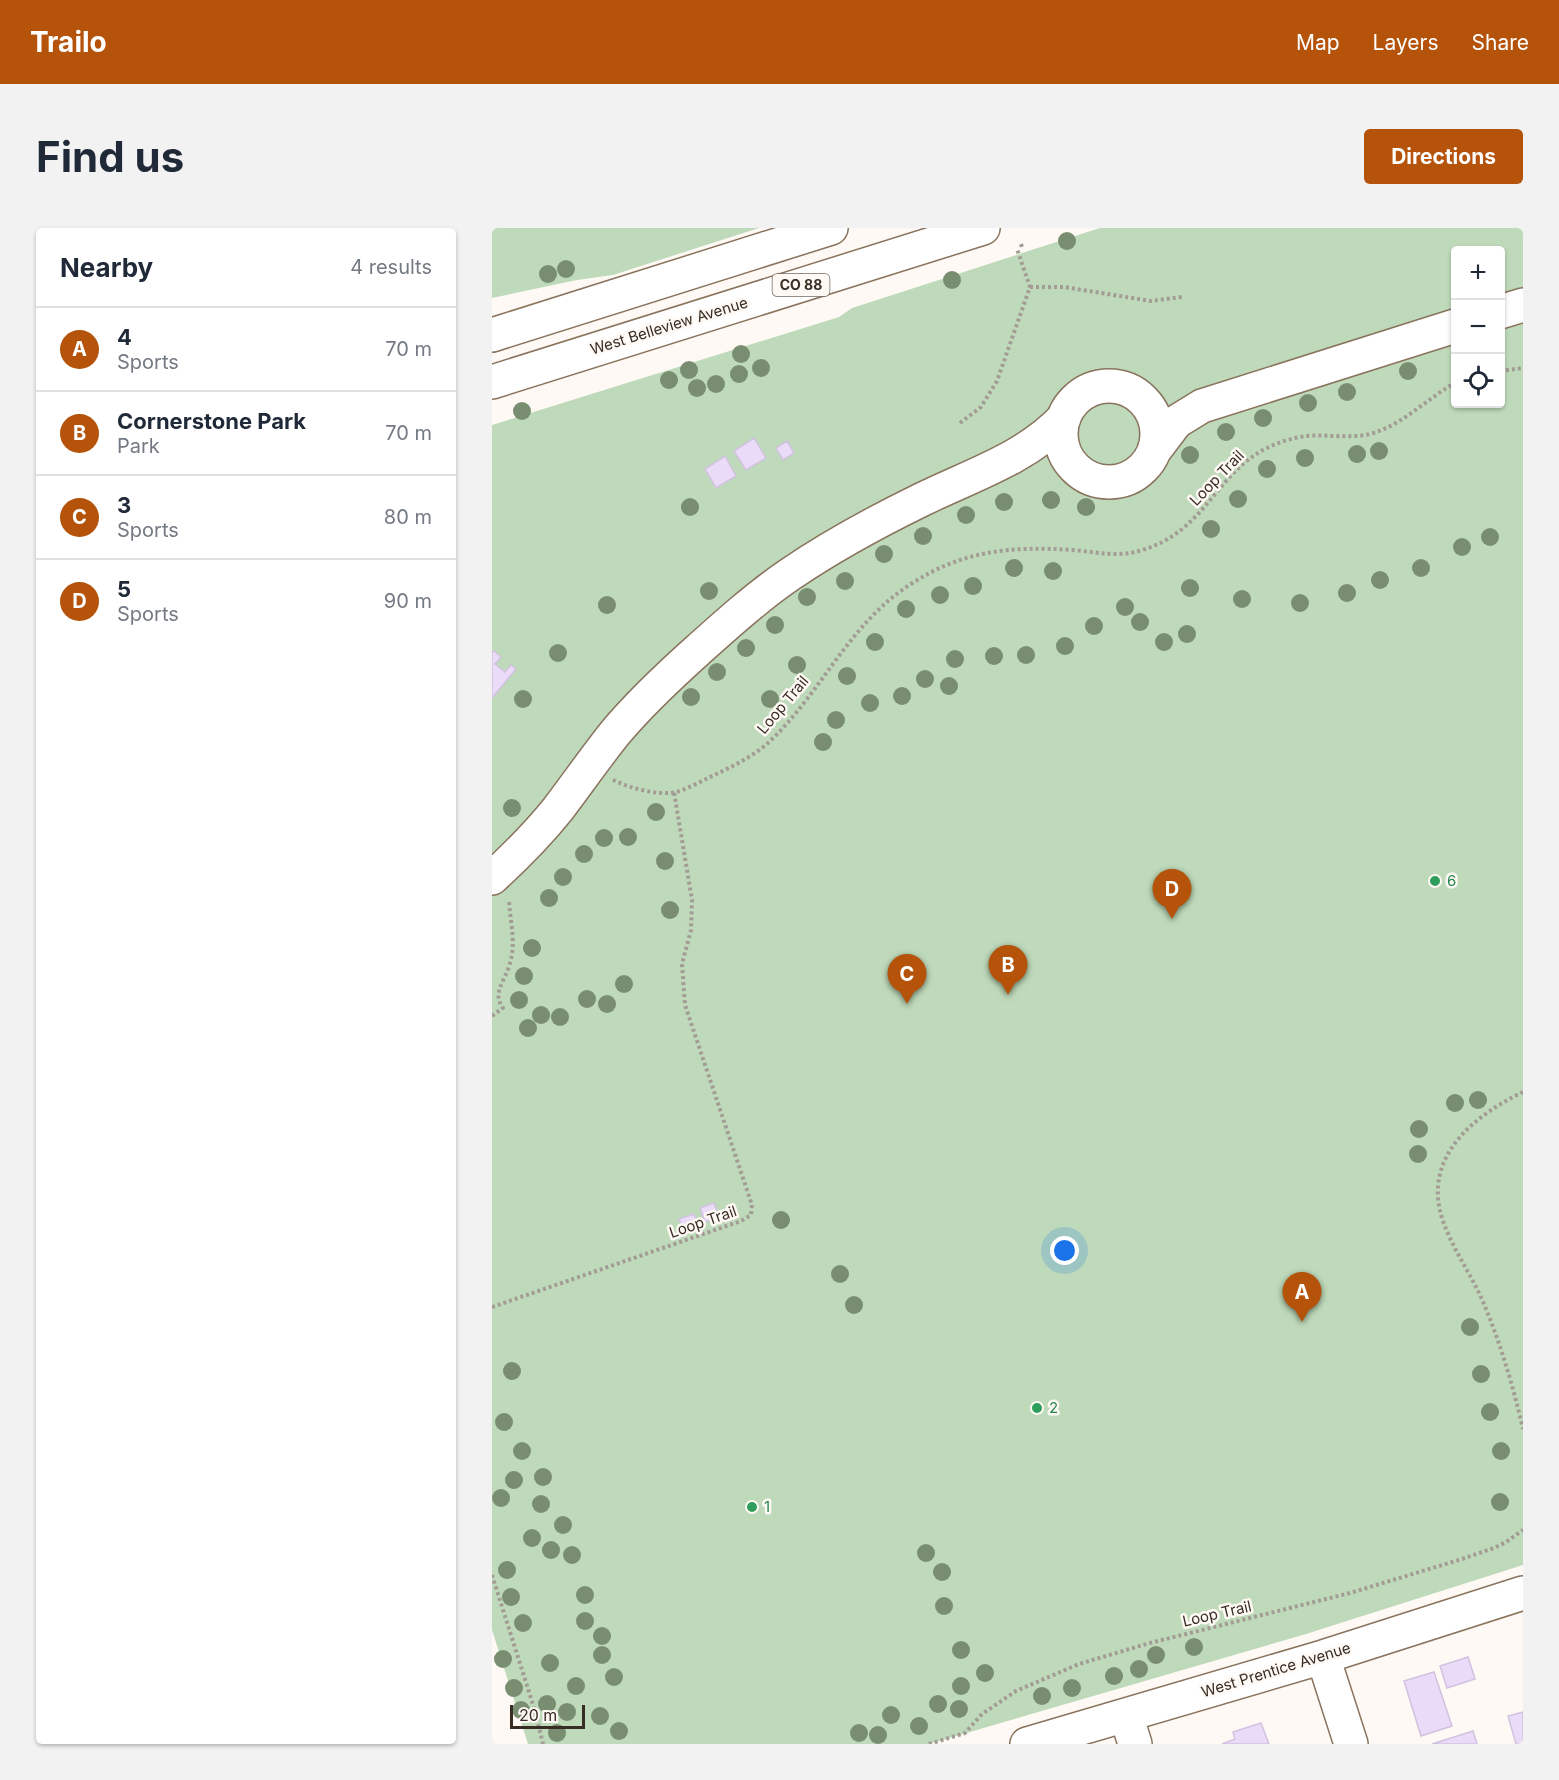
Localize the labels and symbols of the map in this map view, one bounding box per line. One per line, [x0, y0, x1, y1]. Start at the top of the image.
road number: CO 88 [772, 274, 830, 296]
street label: West Belleview Avenue [588, 292, 750, 359]
street label: Loop Trail [1185, 446, 1248, 509]
street label: Loop Trail [753, 672, 812, 738]
pin: D [1152, 870, 1192, 919]
place label: 6 [1447, 871, 1456, 890]
marker: 6 [1428, 874, 1442, 888]
pin: B [988, 946, 1028, 995]
pin: C [888, 954, 926, 1004]
street label: Loop Trail [667, 1201, 739, 1242]
your location [1050, 1236, 1079, 1265]
pin: A [1282, 1272, 1322, 1322]
place label: 2 [1049, 1398, 1058, 1417]
marker: 2 [1030, 1401, 1044, 1415]
place label: 1 [764, 1497, 770, 1516]
marker: 1 [745, 1500, 759, 1514]
street label: Loop Trail [1181, 1596, 1253, 1631]
street label: West Prentice Avenue [1199, 1638, 1353, 1701]
scale bar [510, 1702, 585, 1730]

